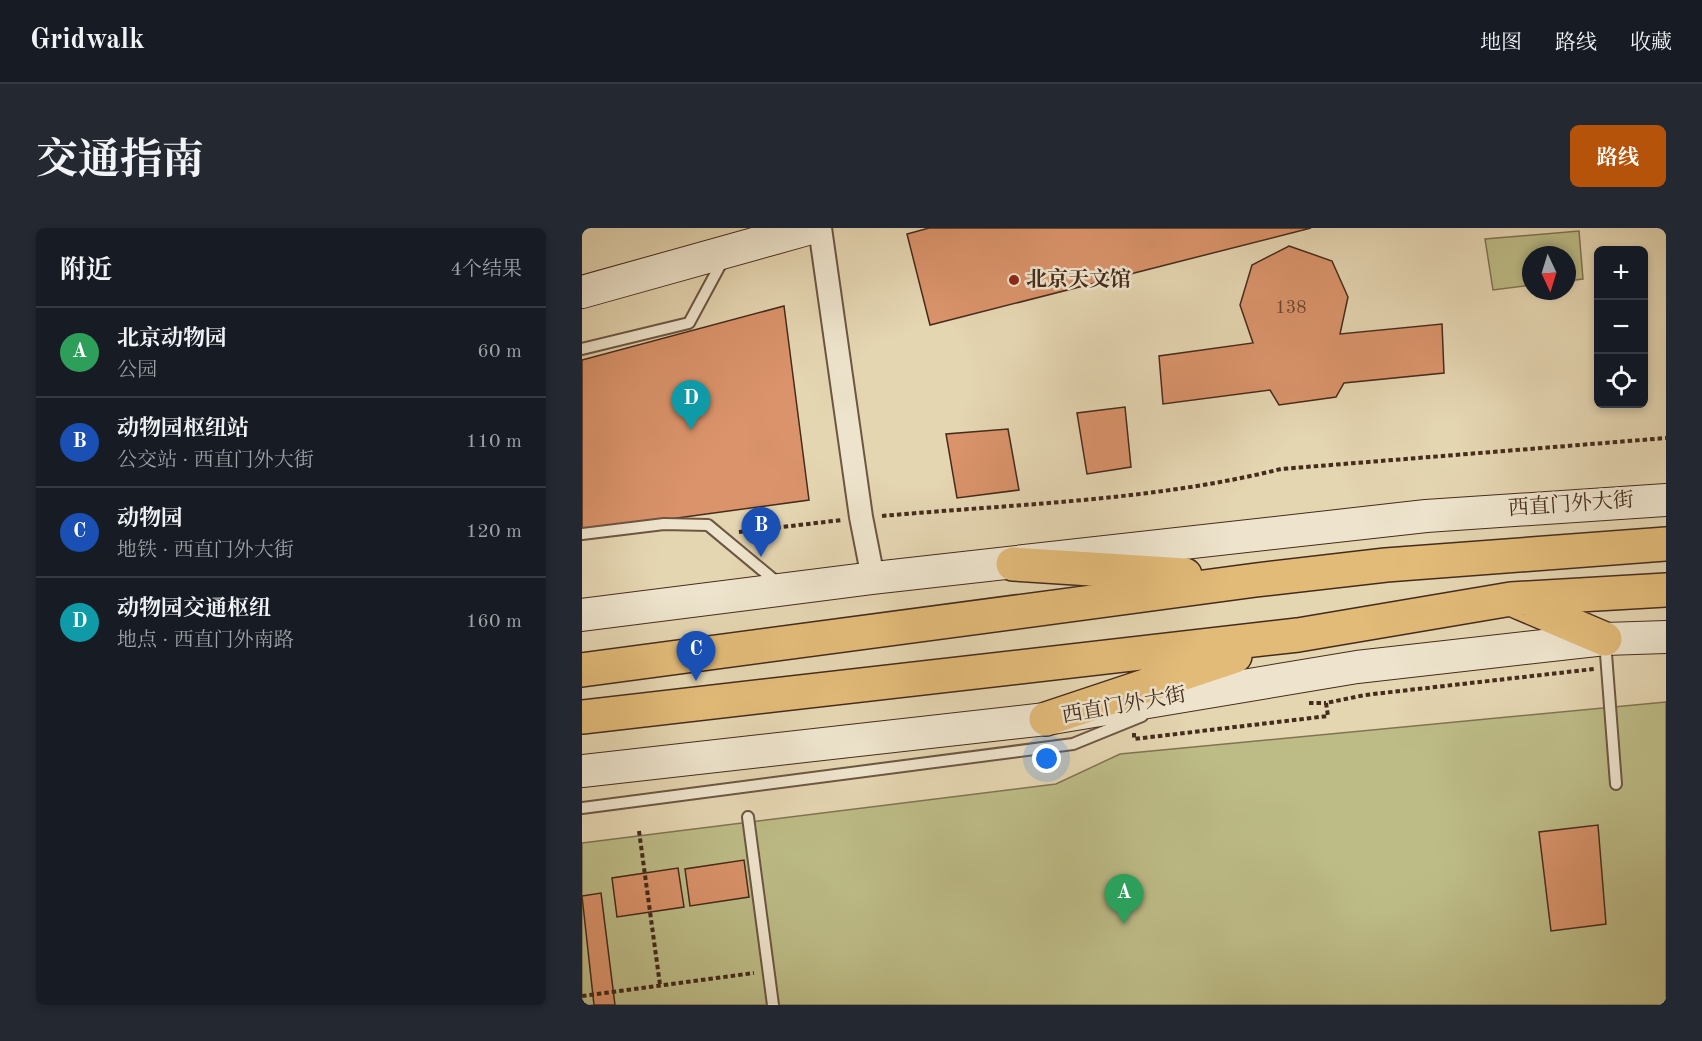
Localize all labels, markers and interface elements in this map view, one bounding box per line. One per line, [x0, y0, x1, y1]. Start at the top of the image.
text: Gridwalk [30, 27, 145, 55]
text: 地图 [1480, 33, 1522, 54]
text: 路线 [1555, 33, 1597, 54]
text: 收藏 [1630, 33, 1672, 54]
button: 路线 [1570, 125, 1666, 187]
text: 交通指南 [36, 141, 204, 183]
north arrow [1522, 246, 1576, 300]
map controls [1594, 246, 1648, 408]
button: + [1594, 246, 1648, 300]
text: 附近 [60, 258, 112, 284]
text: 4个结果 [450, 260, 522, 280]
place label: 北京天文馆 [1026, 267, 1131, 291]
marker: 北京天文馆 [1007, 273, 1021, 287]
house number: 138 [1275, 299, 1307, 317]
button: − [1594, 300, 1648, 354]
text: 北京动物园 [117, 328, 227, 350]
text: A [72, 342, 87, 362]
text: 60 m [477, 342, 522, 362]
button: locate [1594, 354, 1648, 408]
text: 公园 [117, 361, 157, 381]
pin: D [672, 380, 710, 430]
text: 动物园枢纽站 [117, 418, 249, 440]
text: B [72, 432, 87, 452]
text: 110 m [466, 432, 522, 452]
text: 公交站 · 西直门外大街 [117, 451, 314, 471]
street label: 西直门外大街 [1507, 488, 1635, 520]
text: 动物园 [117, 508, 183, 530]
pin: B [742, 508, 780, 557]
text: C [73, 522, 86, 542]
text: 120 m [466, 522, 522, 542]
text: 地铁 · 西直门外大街 [117, 541, 294, 561]
text: 动物园交通枢纽 [117, 598, 271, 620]
text: D [72, 612, 87, 632]
text: 160 m [466, 612, 522, 632]
text: 地点 · 西直门外南路 [117, 631, 294, 651]
pin: C [676, 632, 716, 681]
street label: 西直门外大街 [1060, 683, 1188, 727]
your location [1032, 744, 1061, 773]
pin: A [1104, 874, 1144, 924]

